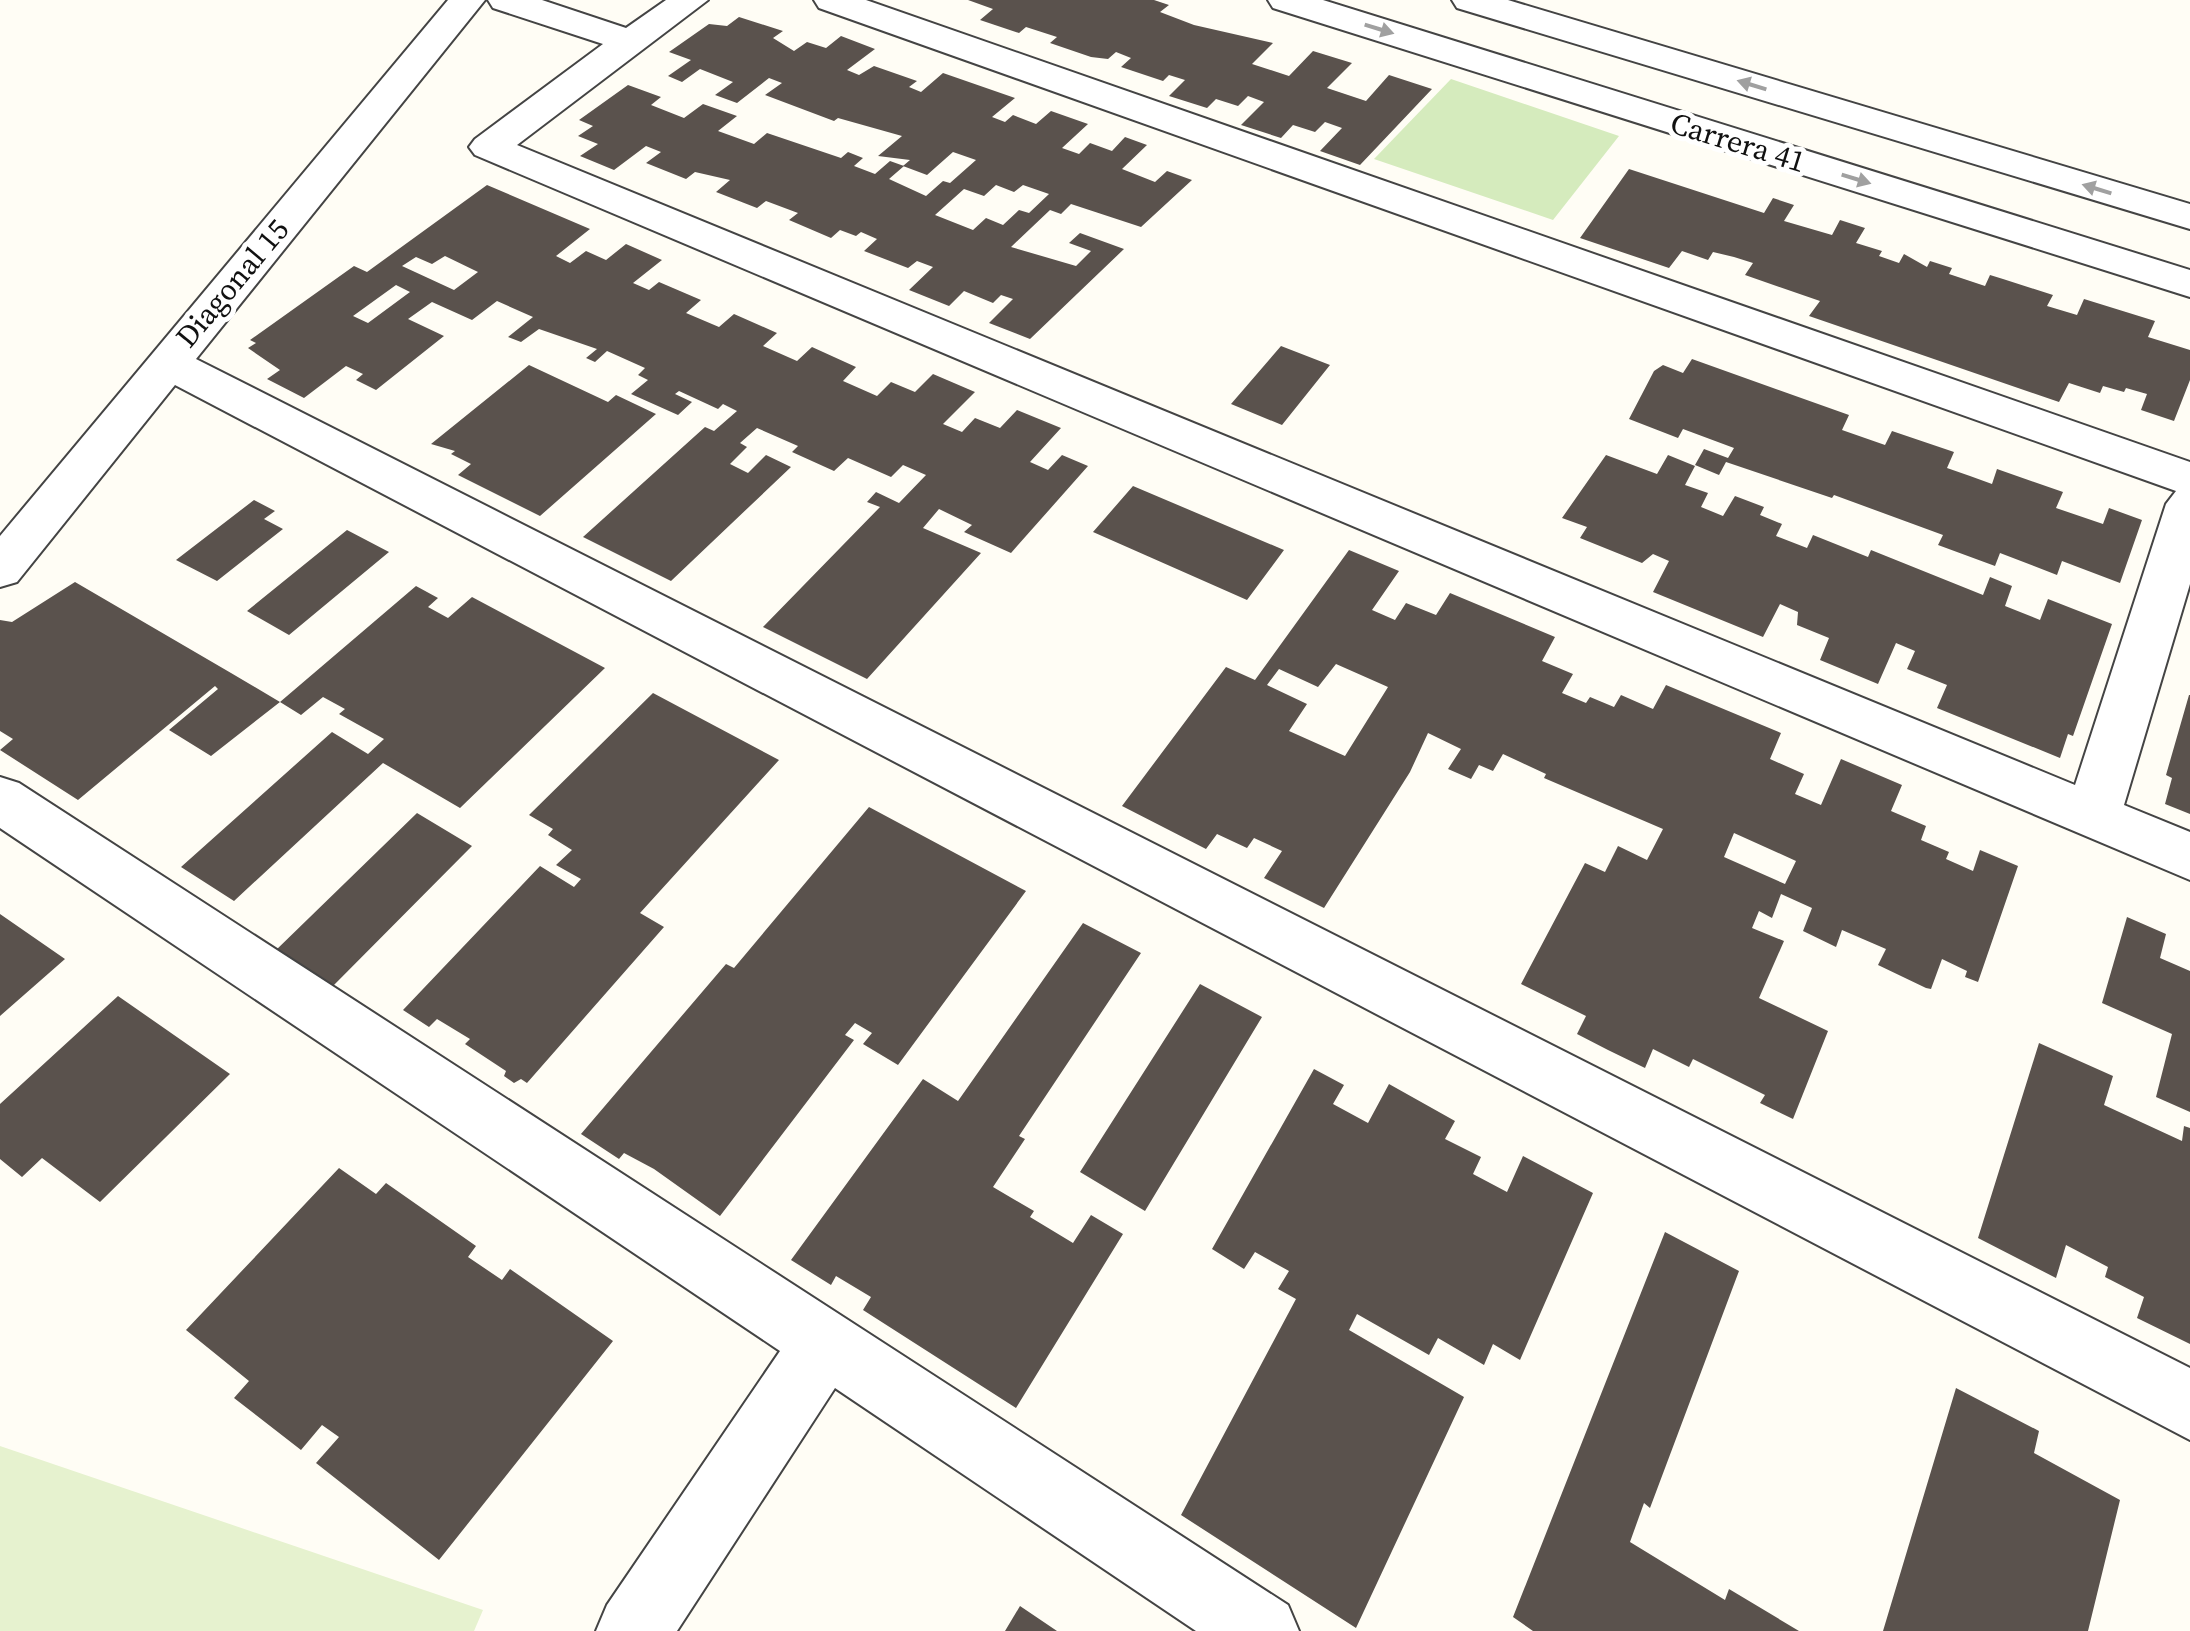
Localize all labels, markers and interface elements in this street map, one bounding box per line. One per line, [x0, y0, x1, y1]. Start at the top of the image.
one-way arrow [1365, 22, 1395, 37]
one-way arrow [1736, 77, 1767, 92]
street label: Carrera 41 [1666, 102, 1810, 182]
one-way arrow [1842, 172, 1872, 187]
one-way arrow [2081, 181, 2111, 196]
street label: Diagonal 15 [166, 210, 298, 356]

